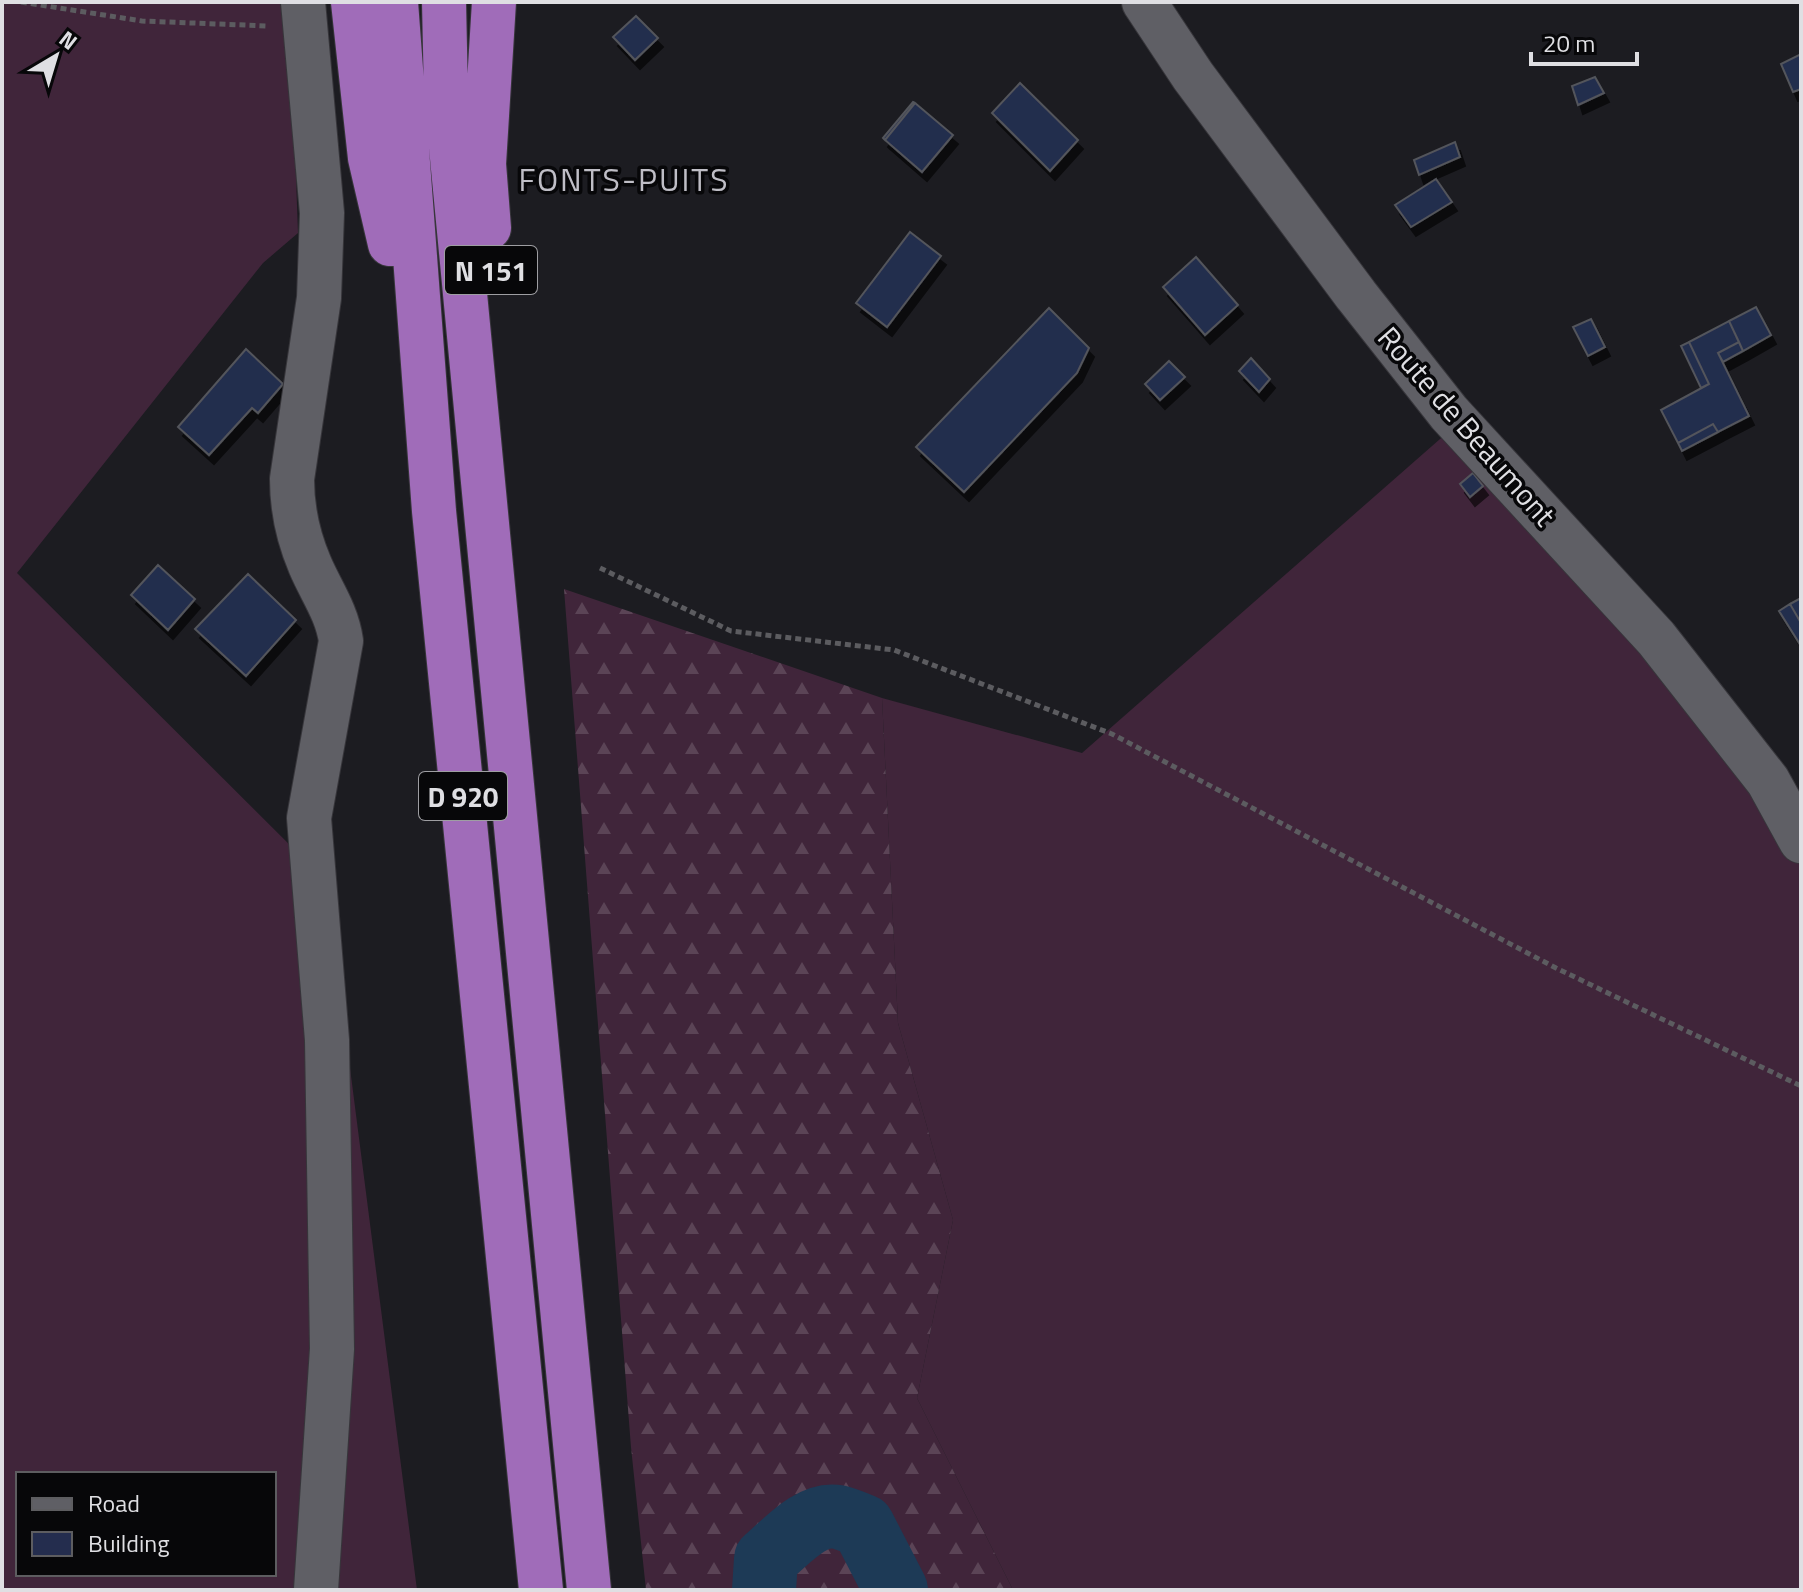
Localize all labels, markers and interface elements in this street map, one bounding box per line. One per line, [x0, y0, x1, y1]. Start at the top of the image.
north arrow [16, 16, 96, 96]
scale bar [1531, 16, 1637, 66]
text: N [52, 22, 85, 58]
text: 20 m [1543, 25, 1595, 61]
district label: FONTS-PUITS [518, 155, 730, 203]
road number: N 151 [445, 246, 537, 294]
street label: Route de Beaumont [1367, 316, 1567, 537]
road number: D 920 [419, 772, 507, 820]
legend [16, 1472, 276, 1576]
text: Road [88, 1485, 140, 1521]
text: Building [88, 1525, 170, 1561]

